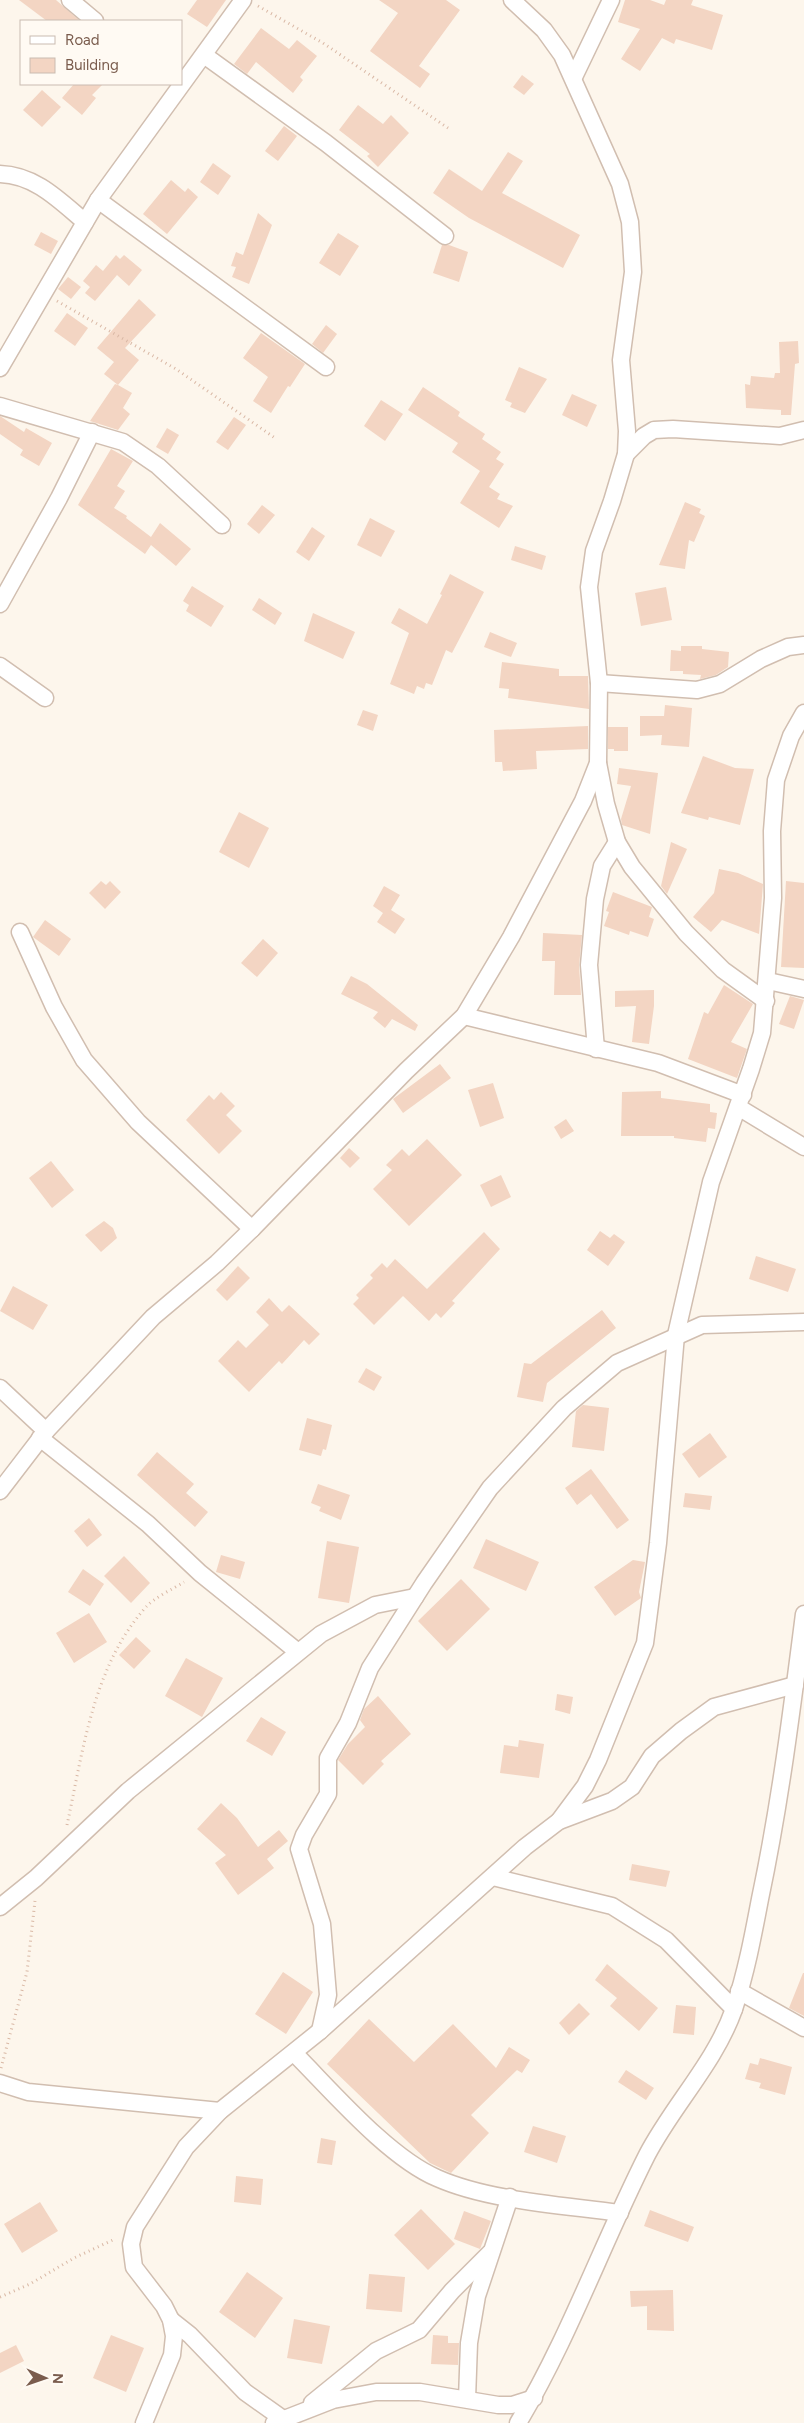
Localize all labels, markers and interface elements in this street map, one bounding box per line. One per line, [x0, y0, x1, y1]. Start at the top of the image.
legend [20, 20, 182, 85]
text: Road [65, 31, 100, 49]
text: Building [65, 56, 119, 74]
north arrow [20, 2353, 70, 2403]
text: N [49, 2373, 66, 2384]

